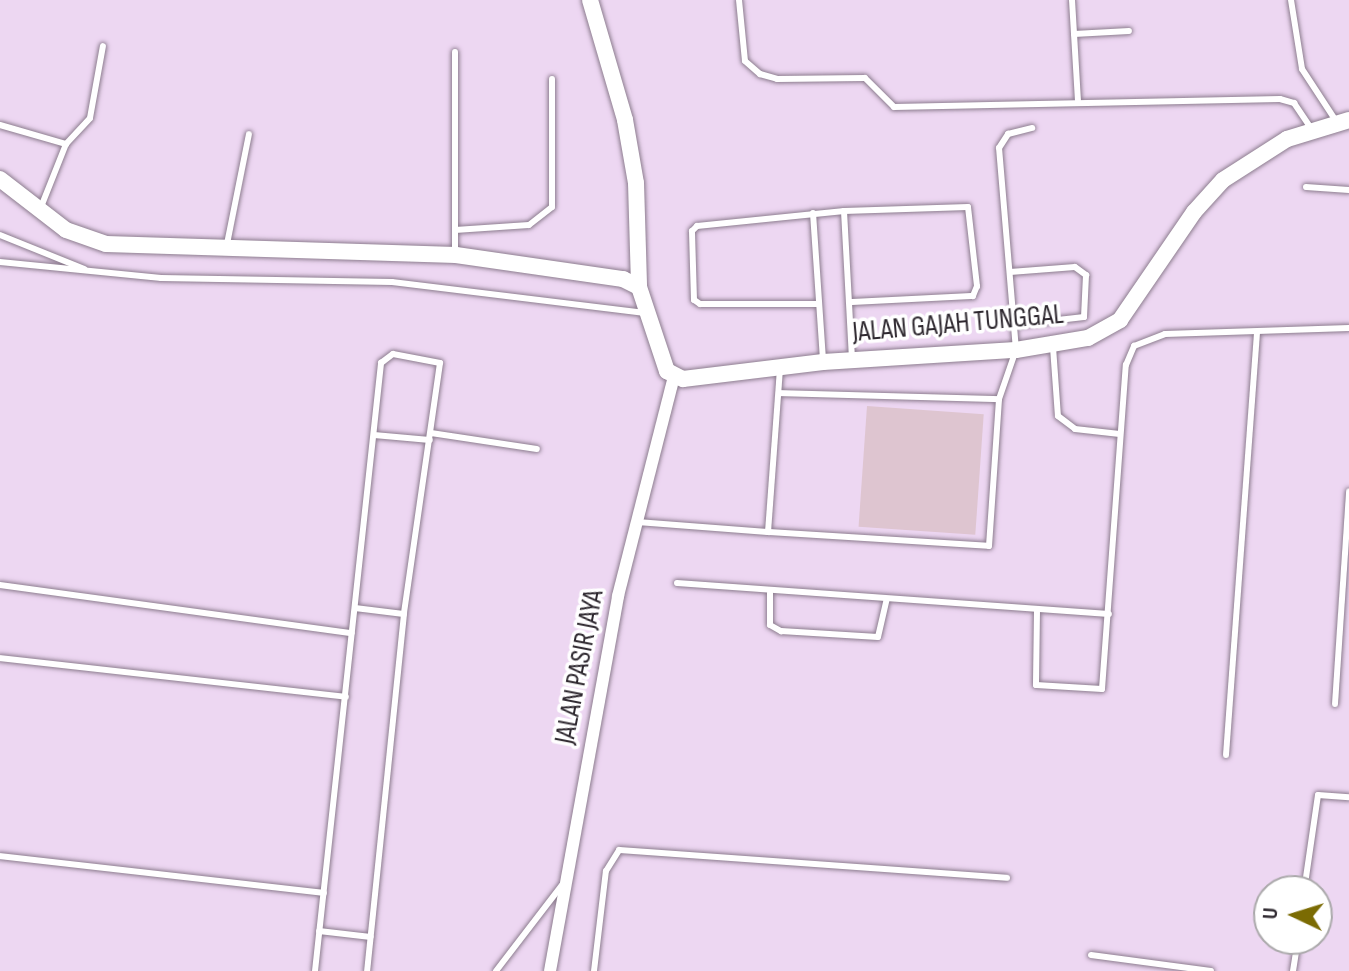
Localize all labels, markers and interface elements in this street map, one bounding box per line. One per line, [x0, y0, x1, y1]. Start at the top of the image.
street label: JALAN GAJAH TUNGGAL [851, 298, 1065, 350]
street label: JALAN PASIR JAYA [549, 587, 611, 747]
north arrow [1253, 875, 1333, 955]
text: U [1257, 907, 1284, 920]

